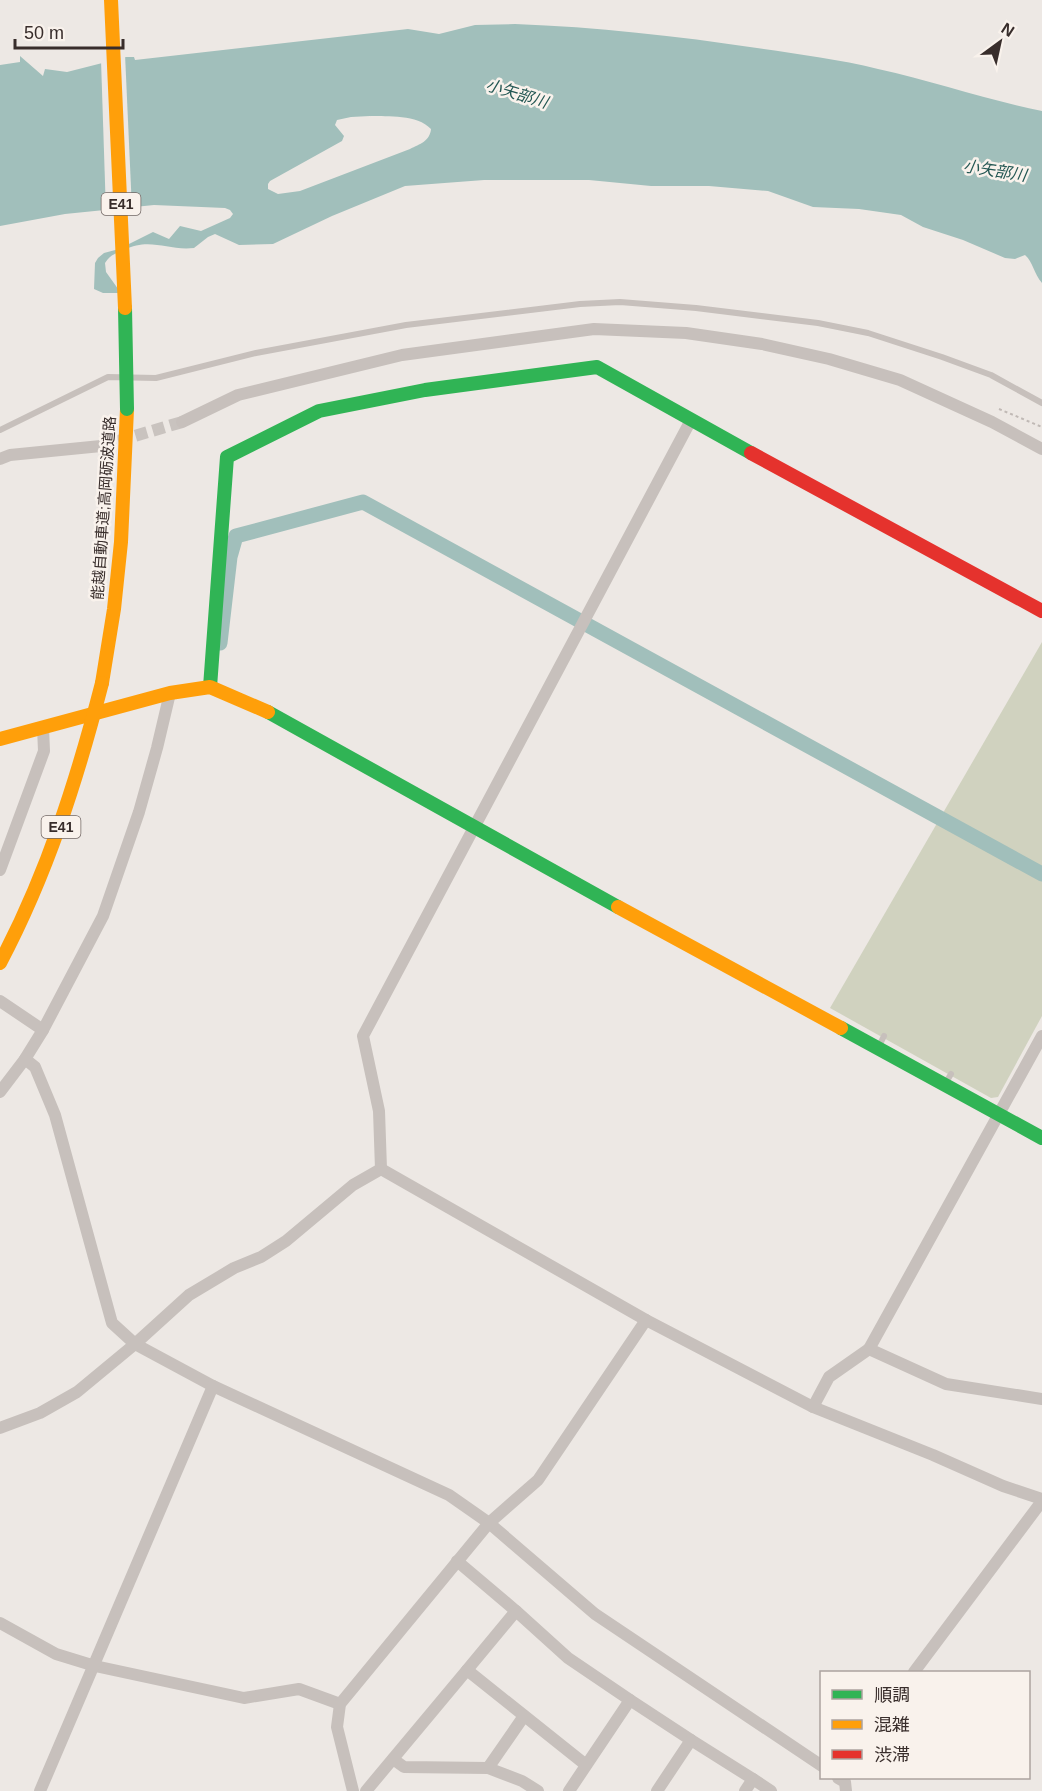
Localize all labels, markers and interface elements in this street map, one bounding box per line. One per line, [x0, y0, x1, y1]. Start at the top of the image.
scale bar [15, 12, 123, 50]
north arrow [970, 12, 1030, 72]
text: N [998, 20, 1017, 40]
text: 50 m [24, 23, 64, 43]
water label: 小矢部川 [484, 76, 552, 112]
water label: 小矢部川 [962, 157, 1030, 184]
road number: E41 [102, 193, 140, 215]
street label: 能越自動車道;高岡砺波道路 [89, 416, 118, 600]
road number: E41 [42, 816, 80, 838]
legend [820, 1671, 1030, 1779]
text: 順調 [874, 1685, 910, 1705]
text: 混雑 [874, 1715, 910, 1735]
text: 渋滞 [874, 1745, 910, 1765]

